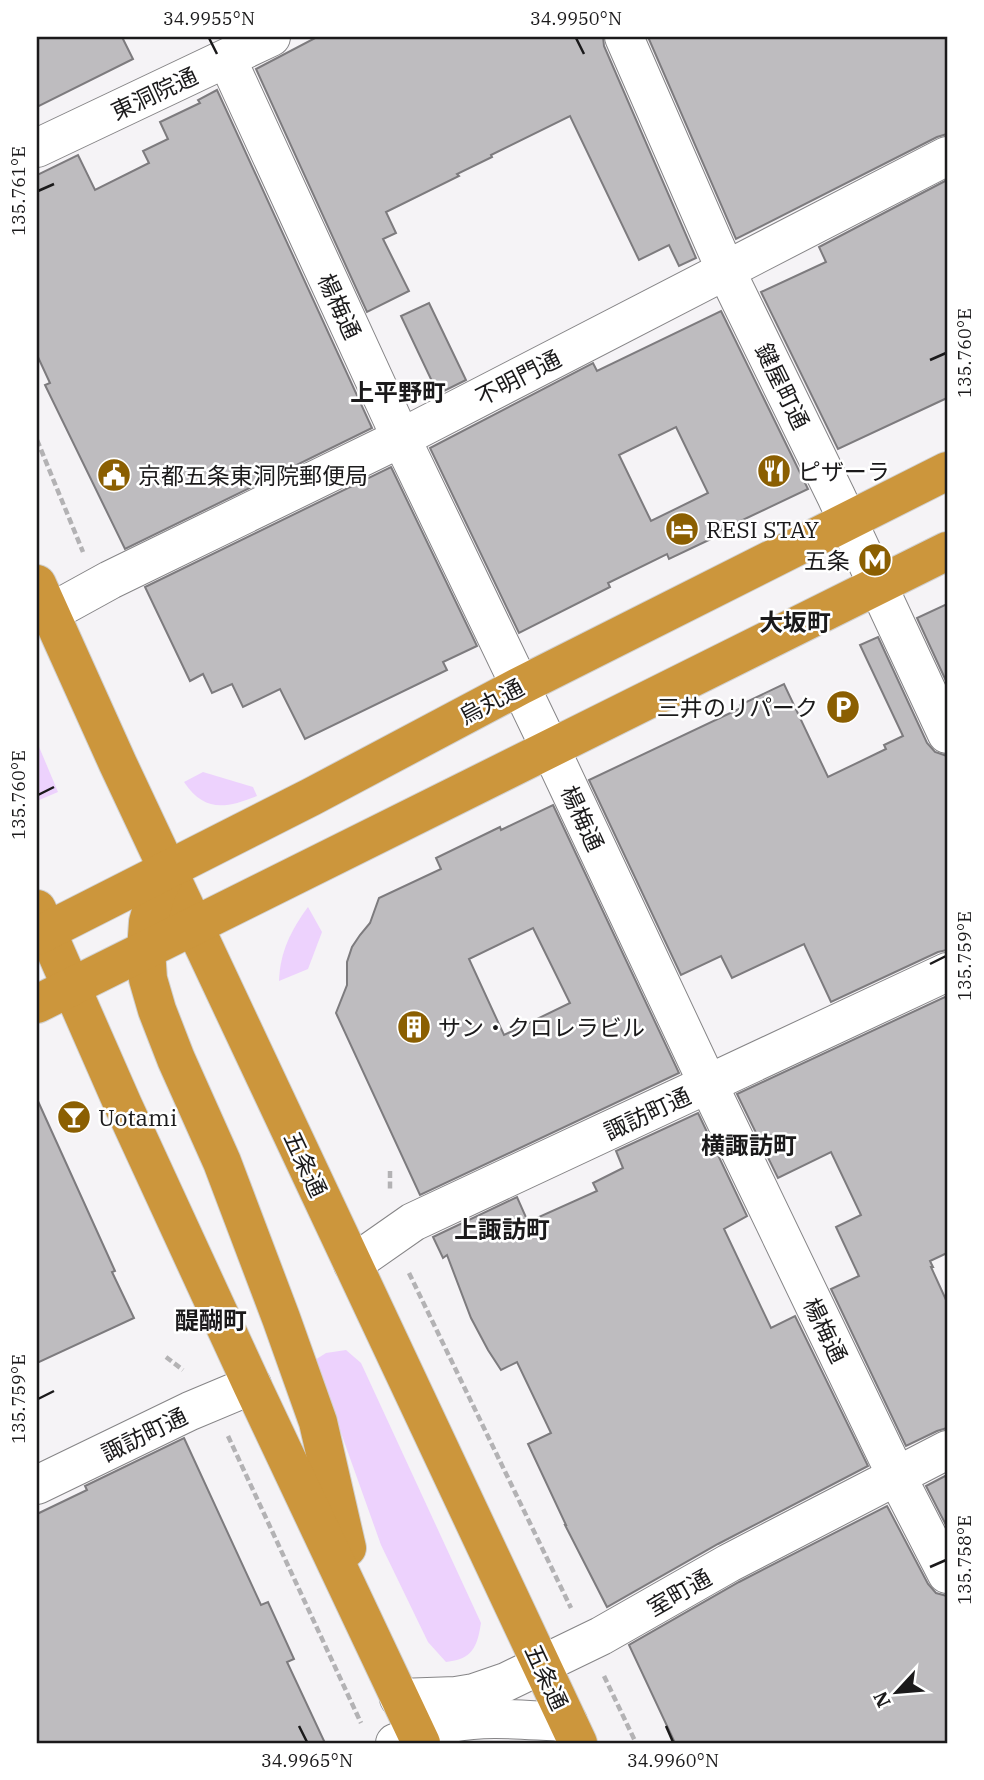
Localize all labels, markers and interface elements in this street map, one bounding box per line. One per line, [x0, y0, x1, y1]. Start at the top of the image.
text: 34.9955°N [163, 7, 255, 30]
text: 34.9950°N [530, 7, 622, 30]
street label: 東洞院通 [106, 60, 202, 126]
text: 135.761°E [7, 146, 30, 236]
street label: 楊梅通 [312, 268, 368, 344]
text: 135.760°E [953, 308, 976, 398]
street label: 鍵屋町通 [749, 338, 817, 434]
street label: 不明門通 [470, 343, 566, 411]
district label: 上平野町 [350, 376, 446, 408]
restaurant icon: ピザーラ [755, 452, 793, 490]
public building icon: 京都五条東洞院郵便局 [95, 456, 133, 494]
place label: ピザーラ [798, 456, 890, 486]
place label: 京都五条東洞院郵便局 [138, 460, 368, 490]
hotel icon: RESI STAY [663, 510, 701, 548]
place label: RESI STAY [706, 514, 819, 544]
metro station icon: 五条 [856, 541, 894, 579]
place label: 五条 [804, 545, 850, 575]
district label: 大坂町 [759, 606, 831, 638]
street label: 烏丸通 [453, 672, 529, 730]
parking icon: 三井のリパーク [824, 688, 862, 726]
place label: 三井のリパーク [657, 692, 818, 722]
text: 135.760°E [7, 750, 30, 840]
street label: 楊梅通 [555, 780, 611, 856]
text: 135.759°E [953, 911, 976, 1001]
building icon: サン・クロレラビル [395, 1008, 433, 1046]
place label: サン・クロレラビル [438, 1012, 645, 1042]
street label: 諏訪町通 [599, 1080, 695, 1146]
bar icon: Uotami [55, 1098, 93, 1136]
place label: Uotami [98, 1102, 177, 1132]
street label: 五条通 [278, 1126, 334, 1202]
district label: 横諏訪町 [701, 1129, 797, 1161]
district label: 上諏訪町 [454, 1213, 550, 1245]
street label: 楊梅通 [797, 1292, 855, 1368]
district label: 醍醐町 [175, 1304, 247, 1336]
text: 135.759°E [7, 1354, 30, 1444]
street label: 諏訪町通 [96, 1400, 192, 1468]
text: 135.758°E [953, 1515, 976, 1605]
street label: 室町通 [642, 1562, 716, 1622]
street label: 五条通 [519, 1639, 575, 1715]
north arrow [862, 1658, 932, 1728]
text: N [868, 1687, 896, 1711]
text: 34.9965°N [261, 1749, 353, 1772]
text: 34.9960°N [627, 1749, 719, 1772]

